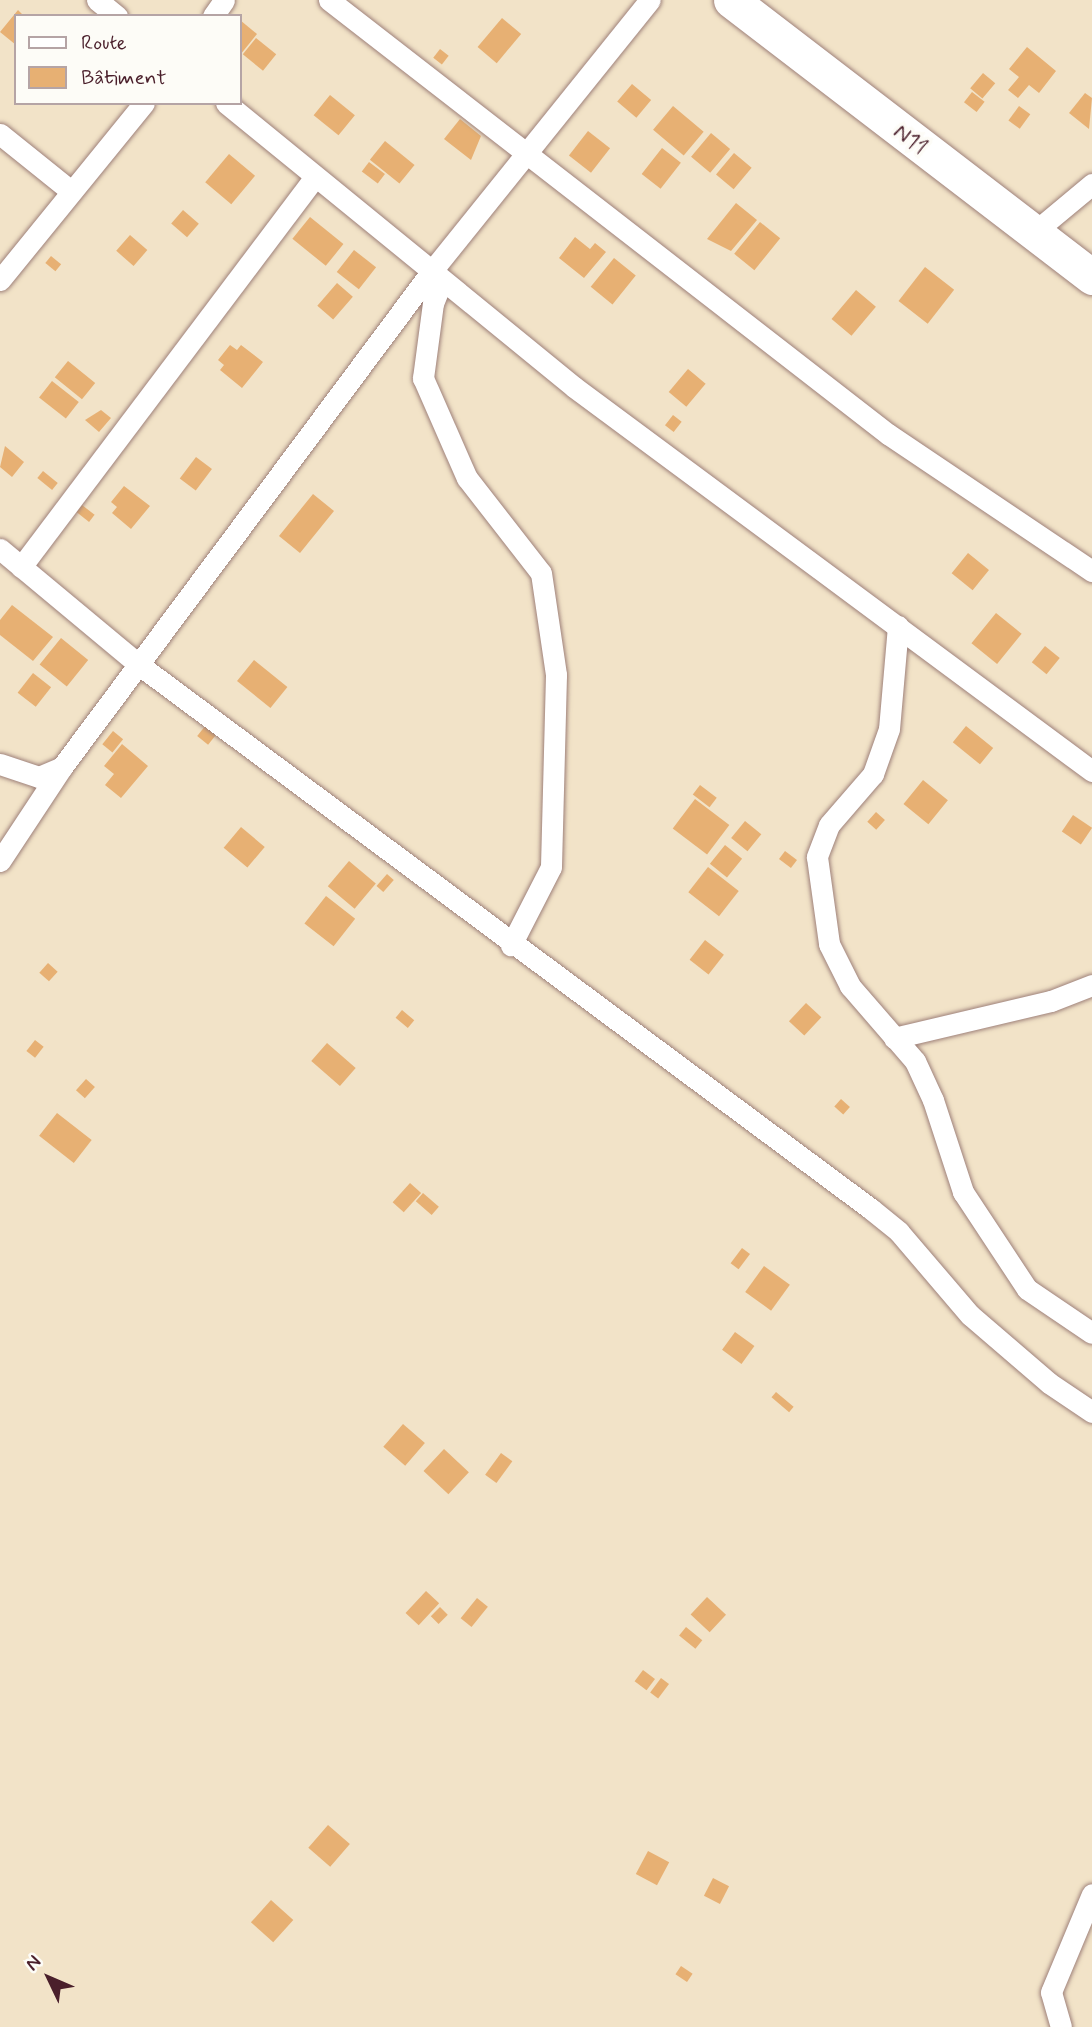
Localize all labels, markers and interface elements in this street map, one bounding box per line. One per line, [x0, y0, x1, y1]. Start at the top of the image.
legend [14, 14, 242, 105]
text: Route [81, 29, 127, 57]
text: Bâtiment [81, 64, 166, 92]
street label: N11 [888, 118, 932, 162]
north arrow [14, 1943, 84, 2013]
text: N [20, 1950, 47, 1976]

